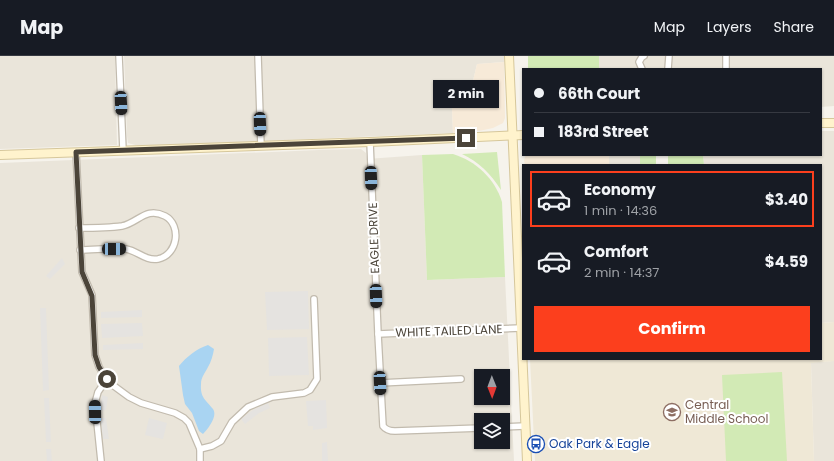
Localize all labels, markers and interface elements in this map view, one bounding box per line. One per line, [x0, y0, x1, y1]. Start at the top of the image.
text: Map [20, 14, 63, 41]
text: Map [654, 17, 685, 37]
text: Layers [707, 17, 751, 37]
text: Share [773, 17, 814, 37]
callout: 2 min [433, 80, 499, 108]
text: 66th Court [558, 83, 640, 104]
text: 2 min [448, 84, 484, 103]
car [114, 91, 128, 115]
car [254, 112, 266, 136]
text: 183rd Street [558, 121, 649, 142]
route end [457, 129, 475, 147]
car [365, 166, 377, 190]
text: Economy [584, 179, 656, 200]
icon: car [536, 181, 572, 217]
text: $3.40 [765, 189, 808, 210]
text: 1 min · 14:36 [584, 201, 657, 220]
street label: EAGLE DRIVE [364, 202, 383, 274]
text: Comfort [584, 241, 648, 262]
car [102, 243, 126, 255]
icon: car [536, 243, 572, 279]
text: $4.59 [765, 251, 808, 272]
text: 2 min · 14:37 [584, 263, 659, 282]
car [370, 284, 382, 308]
button: Confirm [534, 306, 810, 352]
street label: WHITE TAILED LANE [395, 320, 503, 341]
north arrow [474, 369, 510, 405]
map controls [474, 369, 510, 449]
route start [98, 370, 116, 388]
car [373, 371, 387, 395]
place label: Central Middle School [685, 396, 768, 427]
car [89, 400, 101, 424]
school or university icon: Central Middle School [662, 402, 682, 422]
button: layers [474, 413, 510, 449]
bus stop icon: Oak Park & Eagle [526, 434, 546, 454]
place label: Oak Park & Eagle [549, 435, 650, 452]

